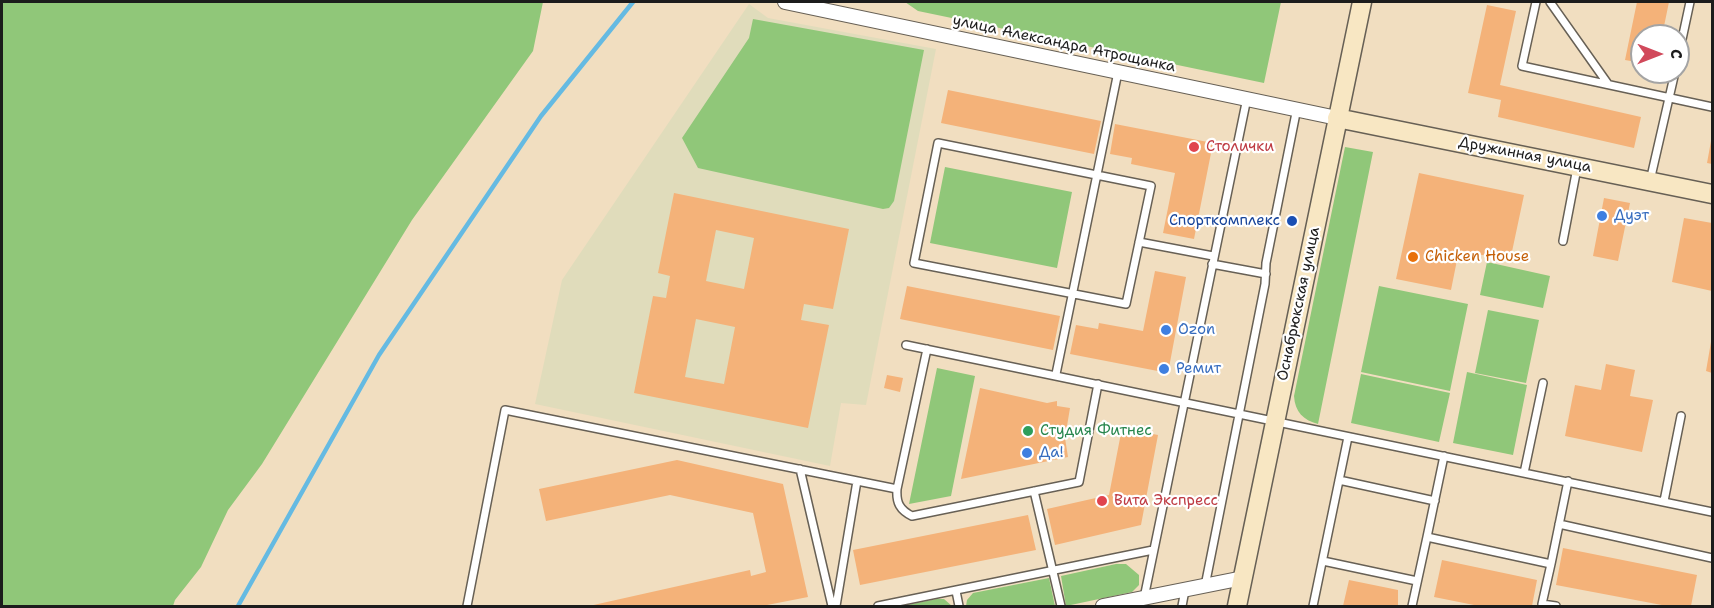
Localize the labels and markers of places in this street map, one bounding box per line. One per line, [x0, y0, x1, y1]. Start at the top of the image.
place label: Столички [1206, 138, 1274, 156]
marker: Столички [1187, 140, 1201, 154]
place label: Дуэт [1614, 207, 1649, 225]
marker: Дуэт [1595, 209, 1609, 223]
place label: Спорткомплекс [1169, 212, 1280, 230]
marker: Спорткомплекс [1285, 214, 1299, 228]
place label: Chicken House [1425, 248, 1529, 266]
marker: Chicken House [1406, 250, 1420, 264]
place label: Ozon [1178, 321, 1215, 339]
marker: Ozon [1159, 323, 1173, 337]
place label: Ремит [1176, 360, 1221, 378]
marker: Ремит [1157, 362, 1171, 376]
place label: Студия Фитнес [1040, 422, 1152, 440]
marker: Студия Фитнес [1021, 424, 1035, 438]
place label: Да! [1039, 444, 1064, 462]
marker: Да! [1020, 446, 1034, 460]
place label: Вита Экспресс [1114, 492, 1218, 510]
marker: Вита Экспресс [1095, 494, 1109, 508]

